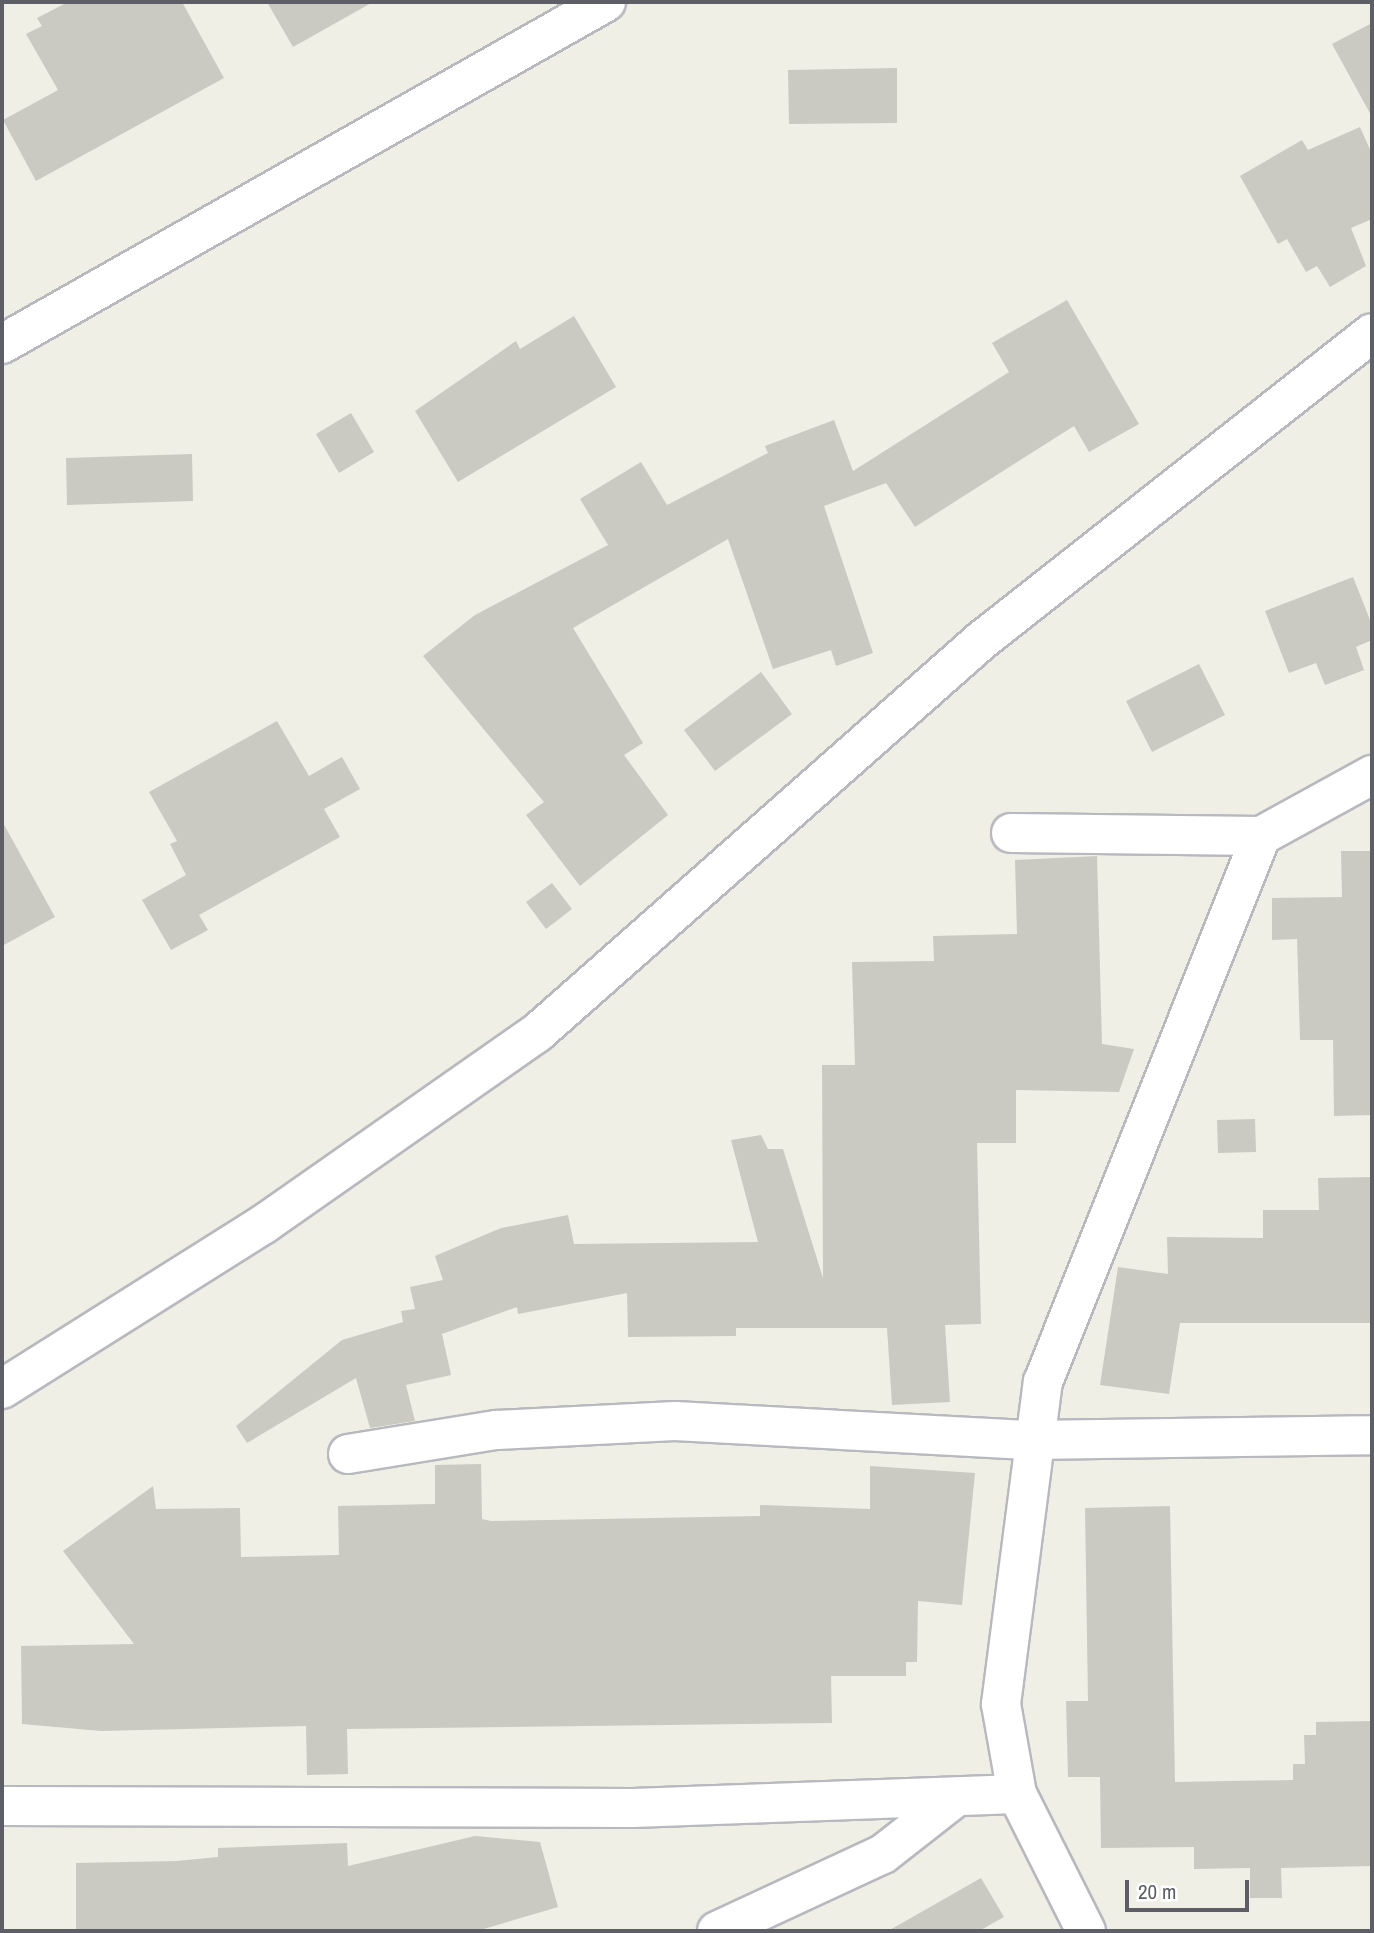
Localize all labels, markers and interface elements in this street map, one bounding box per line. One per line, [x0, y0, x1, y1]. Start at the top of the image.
scale bar [1129, 1867, 1253, 1911]
text: 20 m [1138, 1877, 1176, 1906]

